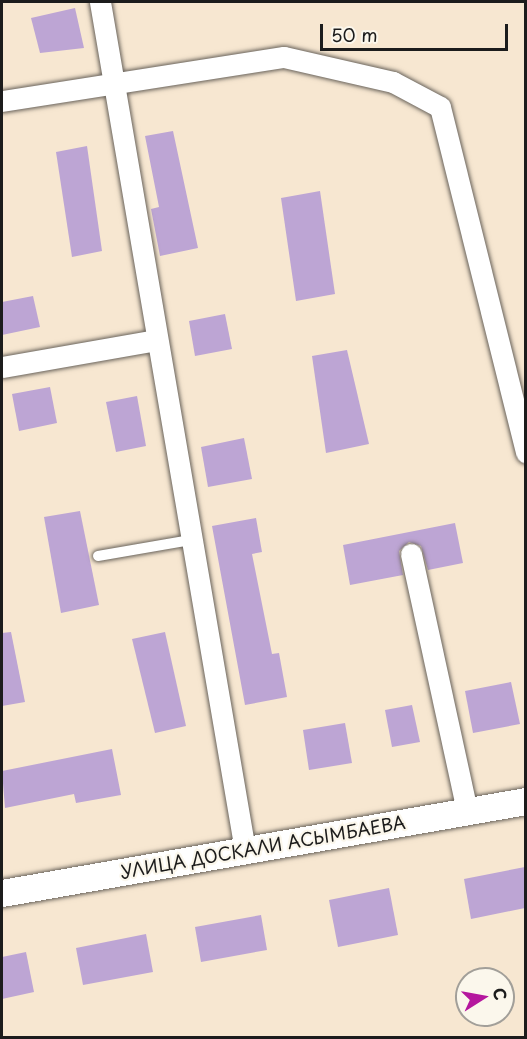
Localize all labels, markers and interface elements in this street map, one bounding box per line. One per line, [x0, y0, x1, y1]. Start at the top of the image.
scale bar [323, 12, 510, 50]
text: 50 m [331, 21, 378, 48]
street label: УЛИЦА ДОСКАЛИ АСЫМБАЕВА [117, 811, 409, 883]
north arrow [455, 967, 515, 1027]
text: С [488, 986, 514, 1002]

